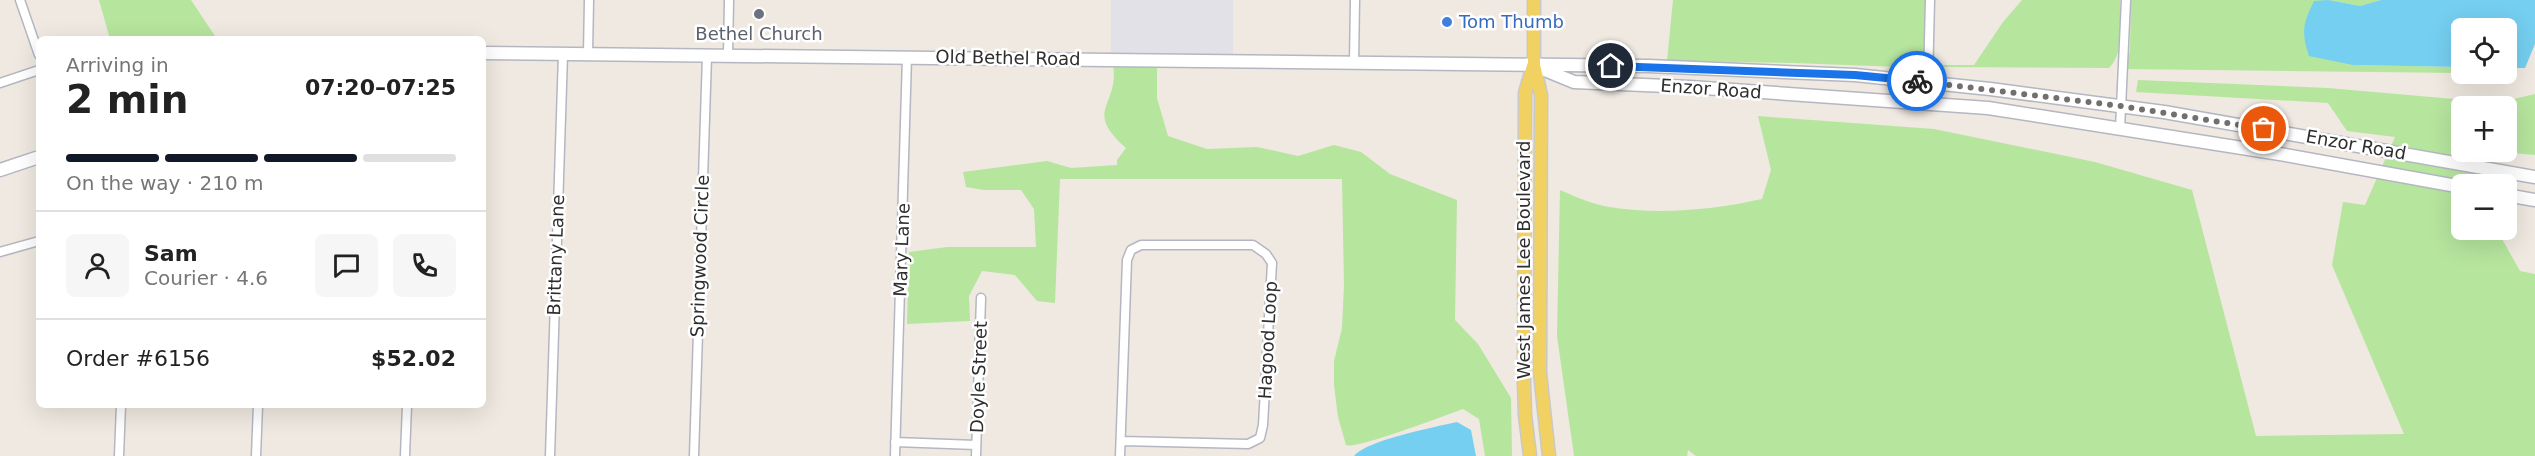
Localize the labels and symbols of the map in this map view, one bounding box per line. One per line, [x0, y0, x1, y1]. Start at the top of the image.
marker: Bethel Church [752, 7, 766, 21]
place label: Tom Thumb [1458, 11, 1564, 32]
marker: Tom Thumb [1440, 15, 1454, 29]
place label: Bethel Church [695, 23, 823, 44]
pin [1585, 40, 1636, 91]
street label: Old Bethel Road [935, 46, 1081, 69]
courier [1887, 51, 1947, 111]
street label: Enzor Road [1660, 74, 1762, 103]
pin [2238, 103, 2289, 154]
street label: Enzor Road [2304, 125, 2408, 164]
street label: West James Lee Boulevard [1513, 141, 1534, 379]
street label: Springwood Circle [686, 174, 713, 338]
street label: Brittany Lane [543, 194, 568, 316]
street label: Mary Lane [889, 203, 914, 297]
street label: Hagood Loop [1254, 280, 1281, 400]
street label: Doyle Street [966, 321, 991, 433]

